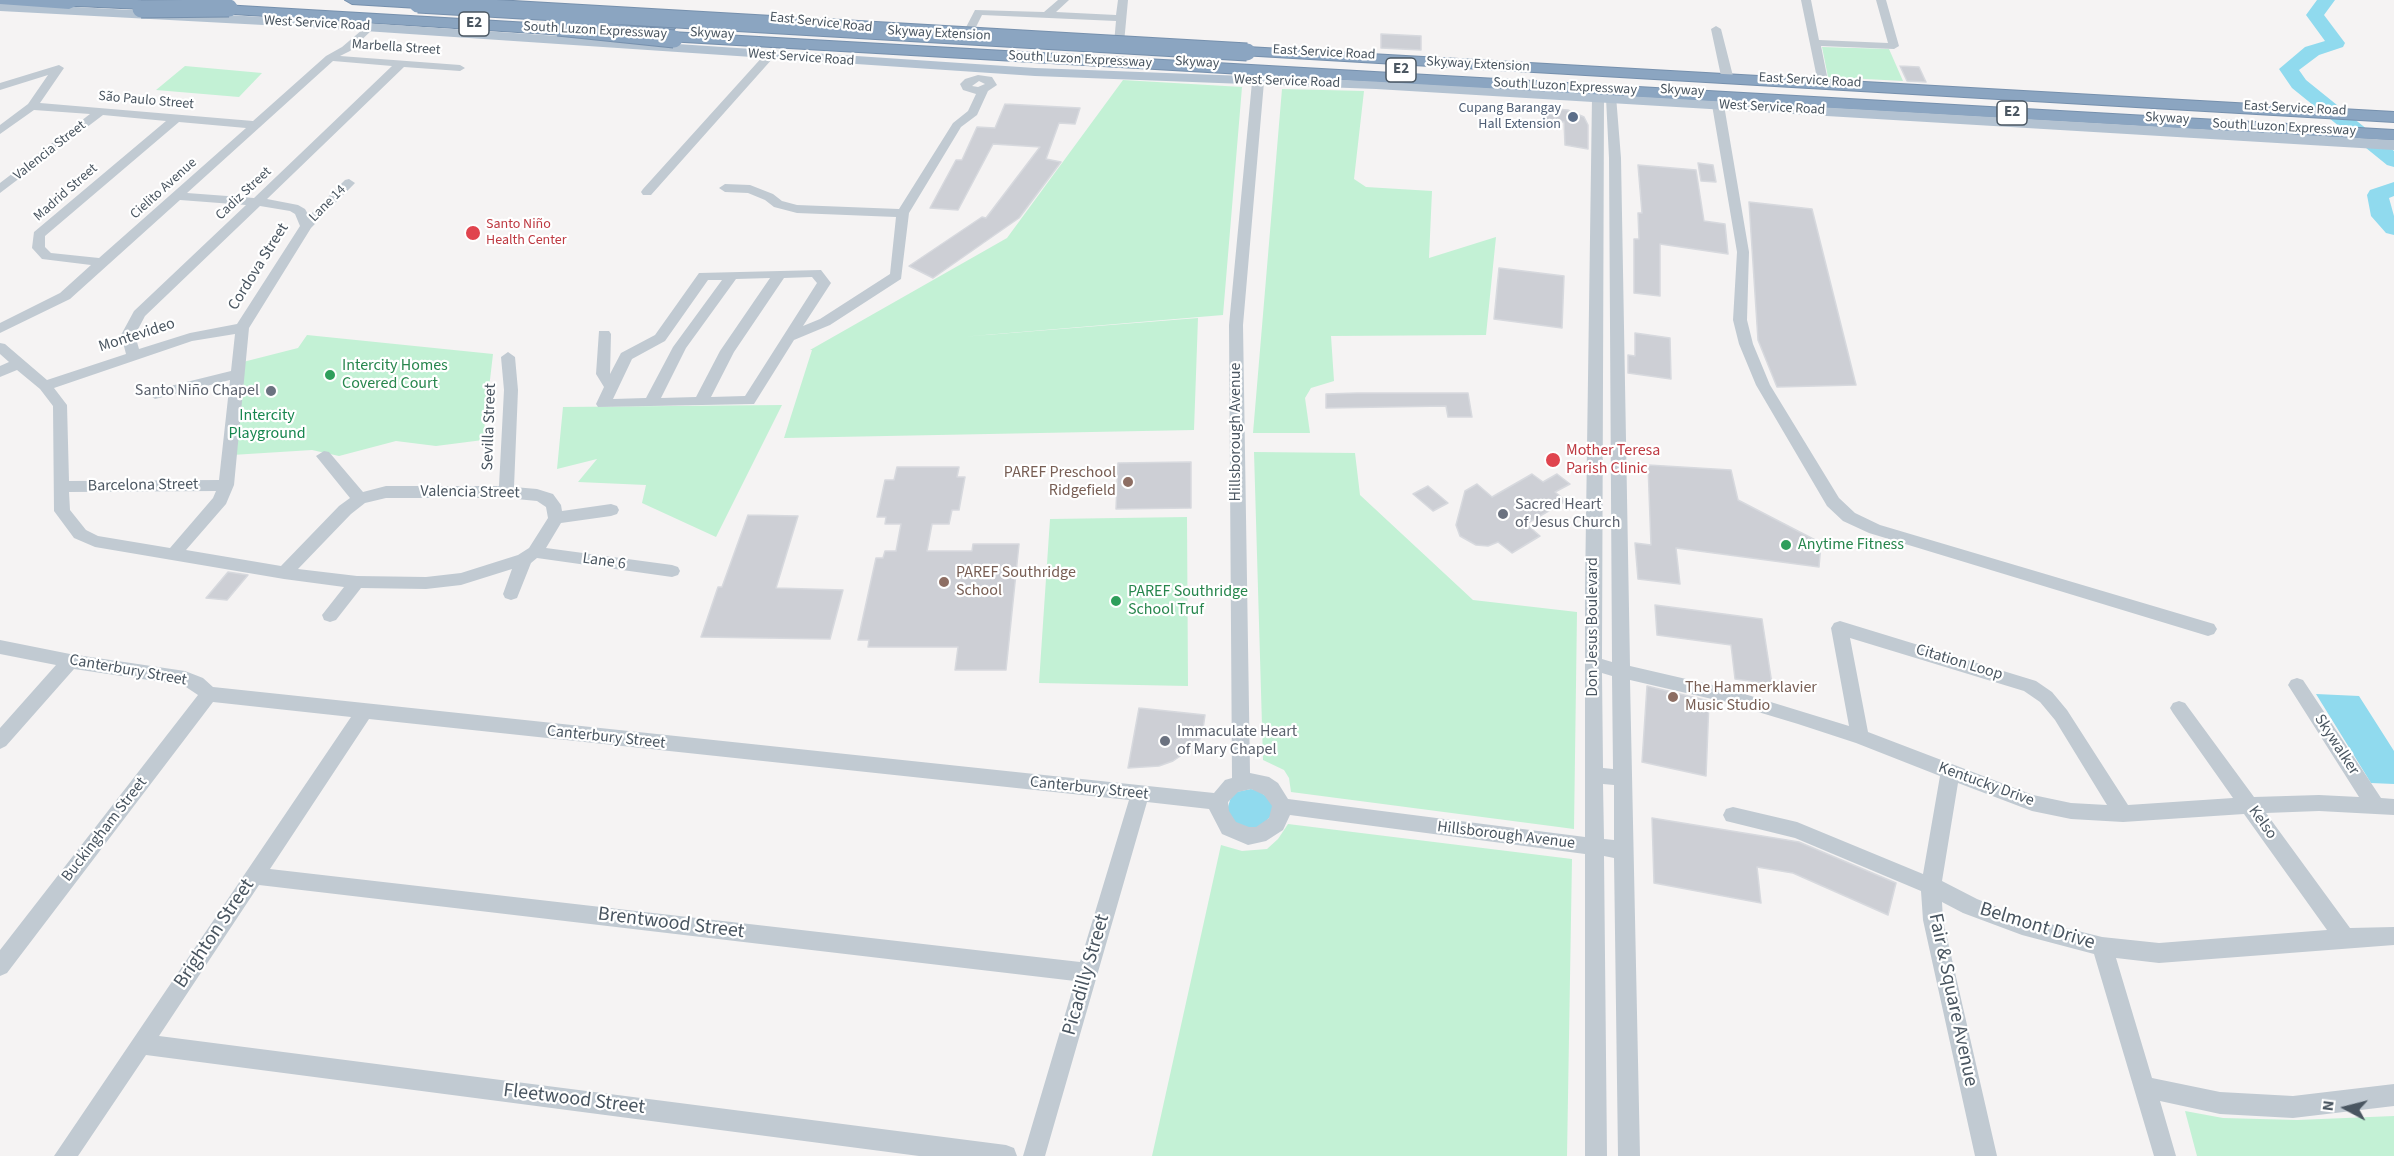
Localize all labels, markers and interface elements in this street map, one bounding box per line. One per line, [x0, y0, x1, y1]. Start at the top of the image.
street label: East Service Road [769, 9, 873, 37]
road number: E2 [459, 12, 489, 36]
street label: West Service Road [263, 13, 371, 35]
street label: South Luzon Expressway [523, 19, 667, 43]
street label: Skyway Extension [887, 23, 991, 45]
street label: Skyway [689, 24, 735, 44]
street label: Marbella Street [351, 37, 441, 59]
street label: East Service Road [1272, 42, 1376, 64]
street label: West Service Road [747, 46, 855, 70]
street label: South Luzon Expressway [1008, 48, 1152, 72]
street label: Skyway [1174, 53, 1220, 73]
street label: Skyway Extension [1426, 54, 1530, 76]
road number: E2 [1386, 58, 1416, 82]
street label: East Service Road [1758, 70, 1862, 92]
street label: West Service Road [1233, 72, 1341, 92]
street label: South Luzon Expressway [1493, 75, 1637, 99]
street label: Skyway [1659, 81, 1705, 101]
street label: São Paulo Street [97, 88, 195, 114]
street label: West Service Road [1718, 97, 1826, 119]
street label: East Service Road [2243, 98, 2347, 120]
place label: Cupang Barangay Hall Extension [1458, 101, 1561, 134]
road number: E2 [1997, 101, 2027, 125]
street label: Skyway [2144, 109, 2190, 129]
marker: Cupang Barangay Hall Extension [1566, 110, 1580, 124]
street label: South Luzon Expressway [2212, 116, 2356, 140]
street label: Valencia Street [11, 118, 89, 184]
street label: Cielito Avenue [127, 155, 201, 223]
street label: Madrid Street [31, 161, 101, 225]
street label: Cadiz Street [213, 164, 275, 224]
street label: Lane 14 [306, 182, 350, 226]
place label: Santo Niño Health Center [486, 217, 567, 250]
street label: Cordova Street [225, 220, 293, 314]
marker: Santo Niño Health Center [464, 224, 482, 242]
street label: Montevideo [96, 315, 178, 357]
place label: Intercity Homes Covered Court [342, 356, 448, 394]
street label: Hillsborough Avenue [1226, 363, 1246, 501]
marker: Intercity Homes Covered Court [323, 368, 337, 382]
place label: Santo Niño Chapel [135, 381, 259, 401]
street label: Sevilla Street [479, 383, 501, 471]
marker: Santo Niño Chapel [264, 384, 278, 398]
park label: Intercity Playground [228, 406, 306, 444]
place label: Mother Teresa Parish Clinic [1566, 441, 1660, 479]
marker: Mother Teresa Parish Clinic [1544, 451, 1562, 469]
place label: PAREF Preschool Ridgefield [1004, 463, 1116, 501]
street label: Barcelona Street [88, 475, 198, 497]
marker: PAREF Preschool Ridgefield [1121, 475, 1135, 489]
street label: Valencia Street [420, 483, 520, 503]
place label: Sacred Heart of Jesus Church [1515, 495, 1620, 533]
marker: Sacred Heart of Jesus Church [1496, 507, 1510, 521]
place label: Anytime Fitness [1798, 535, 1904, 555]
marker: Anytime Fitness [1779, 538, 1793, 552]
street label: Lane 6 [581, 549, 627, 575]
street label: Don Jesus Boulevard [1583, 557, 1603, 697]
place label: PAREF Southridge School [956, 563, 1076, 601]
marker: PAREF Southridge School [937, 575, 951, 589]
place label: PAREF Southridge School Truf [1128, 582, 1248, 620]
marker: PAREF Southridge School Truf [1109, 594, 1123, 608]
street label: Citation Loop [1913, 641, 2005, 685]
street label: Canterbury Street [68, 651, 188, 691]
place label: The Hammerklavier Music Studio [1685, 678, 1817, 716]
marker: The Hammerklavier Music Studio [1666, 690, 1680, 704]
street label: Skywalker [2309, 711, 2363, 779]
street label: Canterbury Street [546, 722, 666, 754]
place label: Immaculate Heart of Mary Chapel [1177, 722, 1297, 760]
marker: Immaculate Heart of Mary Chapel [1158, 734, 1172, 748]
street label: Kentucky Drive [1935, 759, 2037, 811]
street label: Canterbury Street [1029, 773, 1149, 805]
street label: Buckingham Street [58, 774, 152, 886]
street label: Kelso [2243, 803, 2281, 843]
street label: Hillsborough Avenue [1436, 818, 1576, 854]
street label: Brighton Street [170, 875, 260, 993]
street label: Belmont Drive [1976, 898, 2098, 956]
street label: Brentwood Street [596, 903, 746, 945]
street label: Fair & Square Avenue [1922, 911, 1982, 1089]
street label: Picadilly Street [1058, 912, 1116, 1038]
north arrow [2316, 1078, 2376, 1138]
street label: Fleetwood Street [502, 1079, 646, 1121]
text: N [2317, 1099, 2340, 1112]

